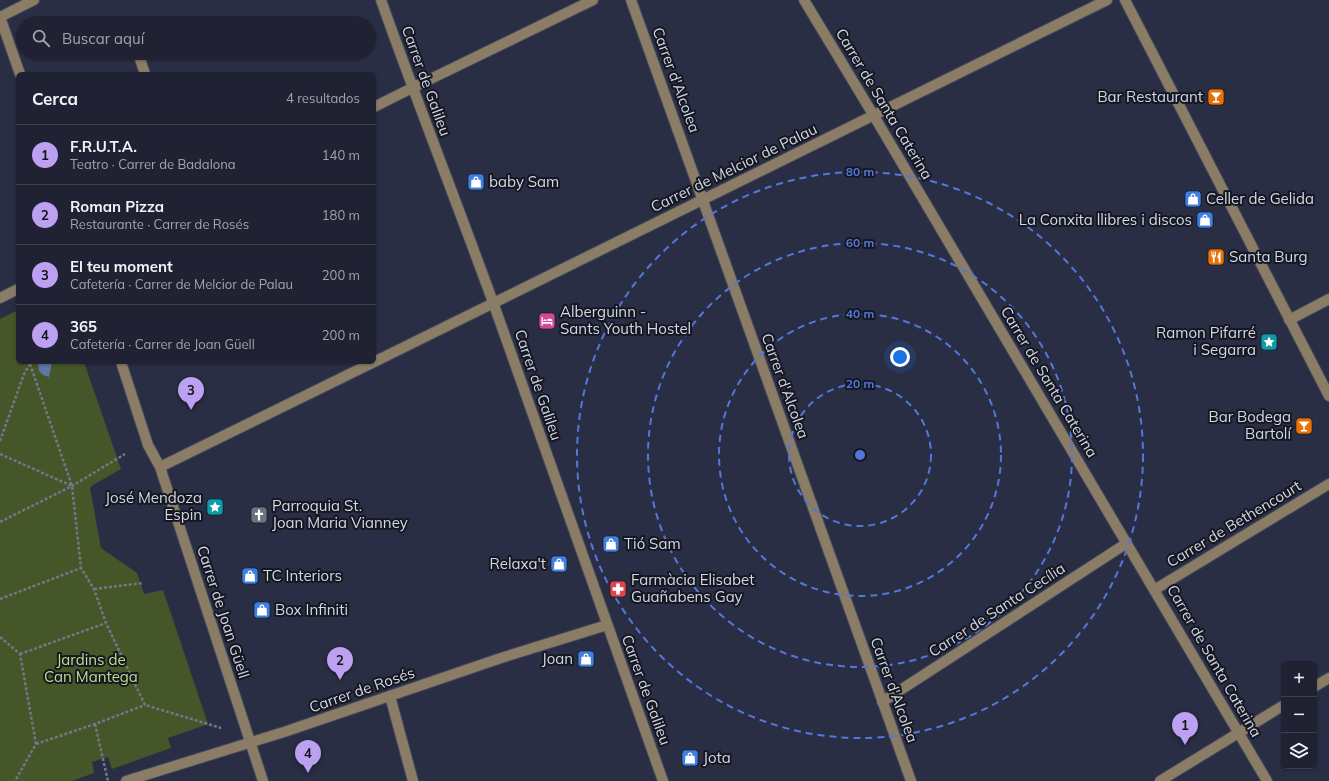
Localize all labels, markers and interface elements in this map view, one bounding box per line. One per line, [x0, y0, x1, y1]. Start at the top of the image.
search box [16, 16, 376, 60]
street label: Carrer de Galileu [398, 23, 455, 139]
street label: Carrer d'Alcolea [649, 25, 704, 135]
street label: Carrer de Santa Caterina [832, 25, 937, 183]
icon: search [30, 27, 52, 49]
text: Buscar aquí [62, 29, 144, 48]
place label: Bar Restaurant [1097, 87, 1203, 106]
bar icon: Bar Restaurant [1206, 87, 1226, 107]
text: Cerca [32, 88, 78, 109]
text: 4 resultados [286, 90, 360, 106]
street label: Carrer de Melcior de Palau [648, 119, 820, 216]
text: F.R.U.T.A. [70, 137, 137, 156]
text: 1 [41, 147, 49, 163]
text: 140 m [322, 147, 360, 163]
text: Teatro · Carrer de Badalona [70, 156, 236, 172]
text: 80 m [846, 164, 874, 179]
shop icon: baby Sam [466, 172, 486, 192]
place label: baby Sam [489, 172, 559, 191]
shop icon: Celler de Gelida [1183, 189, 1203, 209]
place label: Celler de Gelida [1206, 189, 1314, 208]
text: Roman Pizza [70, 197, 164, 216]
text: 2 [41, 207, 49, 223]
text: 180 m [322, 207, 360, 223]
place label: La Conxita llibres i discos [1019, 210, 1192, 229]
shop icon: La Conxita llibres i discos [1195, 210, 1215, 230]
text: Restaurante · Carrer de Rosés [70, 216, 249, 232]
text: 60 m [846, 235, 874, 250]
restaurant icon: Santa Burg [1206, 247, 1226, 267]
place label: Santa Burg [1229, 247, 1308, 266]
text: El teu moment [70, 257, 173, 276]
text: 3 [41, 267, 49, 283]
text: 200 m [322, 267, 360, 283]
text: Cafetería · Carrer de Melcior de Palau [70, 276, 293, 292]
place label: Alberguinn - Sants Youth Hostel [560, 302, 691, 338]
street label: Carrer de Santa Caterina [997, 303, 1102, 461]
text: 40 m [846, 306, 874, 321]
hotel icon: Alberguinn - Sants Youth Hostel [537, 311, 557, 331]
text: 365 [70, 317, 97, 336]
place label: Ramon Pifarré i Segarra [1156, 323, 1256, 359]
text: 4 [41, 327, 49, 343]
text: 200 m [322, 327, 360, 343]
street label: Carrer de Galileu [511, 327, 566, 443]
street label: Carrer d'Alcolea [758, 331, 813, 441]
place icon: Ramon Pifarré i Segarra [1259, 332, 1279, 352]
text: Cafetería · Carrer de Joan Güell [70, 336, 255, 352]
your location [890, 347, 910, 367]
text: 20 m [846, 376, 874, 391]
pin: 3 [178, 377, 204, 410]
place label: Bar Bodega Bartolí [1208, 407, 1292, 443]
bar icon: Bar Bodega Bartolí [1294, 416, 1314, 436]
centre of rings [853, 448, 867, 462]
street label: Carrer de Bethencourt [1163, 476, 1304, 571]
place label: José Mendoza Espin [105, 488, 202, 524]
place label: Parroquia St. Joan Maria Vianney [272, 496, 408, 532]
place icon: José Mendoza Espin [205, 497, 225, 517]
church icon: Parroquia St. Joan Maria Vianney [249, 505, 269, 525]
shop icon: Tió Sam [601, 534, 621, 554]
place label: Tió Sam [624, 534, 681, 553]
street label: Carrer de Joan Güell [193, 543, 254, 681]
place label: Relaxa't [490, 554, 546, 573]
shop icon: Relaxa't [549, 554, 569, 574]
street label: Carrer de Santa Cecília [925, 558, 1069, 661]
shop icon: TC Interiors [240, 566, 260, 586]
place label: TC Interiors [263, 566, 342, 585]
place label: Farmàcia Elisabet Guañabens Gay [631, 570, 754, 606]
pharmacy icon: Farmàcia Elisabet Guañabens Gay [608, 579, 628, 599]
street label: Carrer de Santa Caterina [1163, 581, 1266, 740]
shop icon: Box Infiniti [252, 600, 272, 620]
place label: Box Infiniti [275, 600, 348, 619]
street label: Carrer de Galileu [618, 632, 675, 748]
street label: Carrer d'Alcolea [867, 635, 922, 745]
pin: 2 [327, 647, 353, 680]
place label: Joan [542, 649, 573, 668]
shop icon: Joan [576, 649, 596, 669]
park label: Jardins de Can Mantega [44, 650, 138, 686]
map controls [1281, 661, 1317, 769]
button: + [1281, 661, 1317, 697]
street label: Carrer de Rosés [307, 663, 417, 716]
button: − [1281, 697, 1317, 733]
pin: 1 [1172, 712, 1198, 745]
button: layers [1281, 733, 1317, 769]
pin: 4 [295, 740, 321, 773]
shop icon: Jota [680, 748, 700, 768]
place label: Jota [703, 748, 731, 767]

